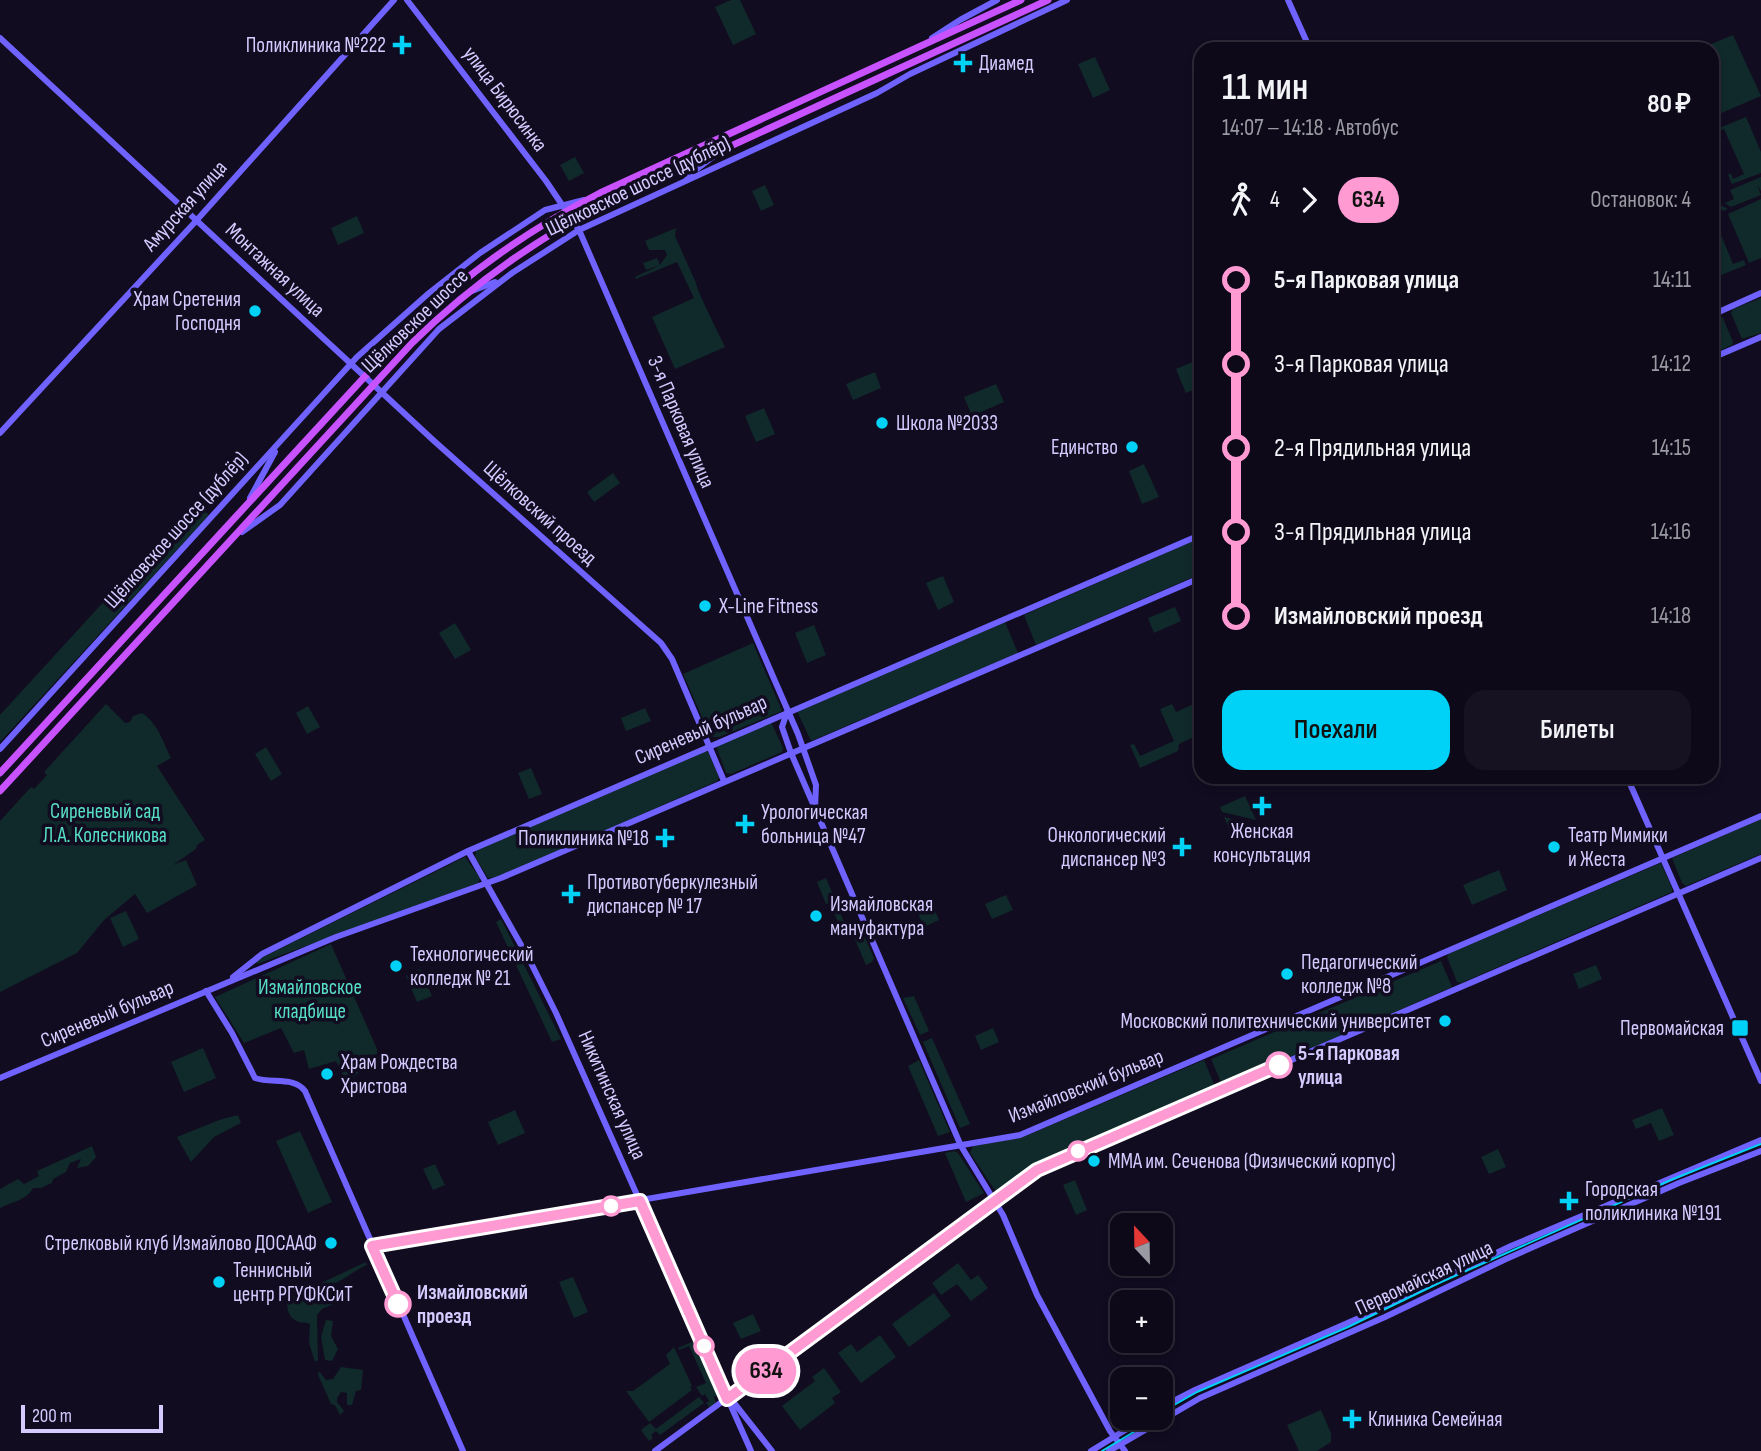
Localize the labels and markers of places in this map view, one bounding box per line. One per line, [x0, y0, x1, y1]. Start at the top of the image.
place label: Поликлиника №222 [246, 33, 386, 58]
marker: Поликлиника №222 [392, 35, 412, 55]
place label: Диамед [979, 51, 1034, 76]
marker: Диамед [953, 53, 973, 73]
place label: Храм Сретения Господня [132, 287, 241, 336]
marker: Храм Сретения Господня [247, 303, 263, 319]
place label: Школа №2033 [896, 411, 998, 436]
marker: Школа №2033 [874, 415, 890, 431]
place label: Единство [1051, 435, 1118, 460]
marker: Единство [1124, 439, 1140, 455]
place label: X-Line Fitness [718, 594, 818, 619]
marker: X-Line Fitness [697, 598, 713, 614]
marker: Женская консультация [1252, 796, 1272, 816]
place label: Урологическая больница №47 [761, 800, 868, 849]
marker: Урологическая больница №47 [735, 814, 755, 834]
place label: Женская консультация [1213, 819, 1311, 868]
place label: Онкологический диспансер №3 [1048, 823, 1166, 872]
place label: Театр Мимики и Жеста [1568, 823, 1668, 872]
place label: Поликлиника №18 [518, 826, 649, 851]
marker: Поликлиника №18 [655, 828, 675, 848]
marker: Онкологический диспансер №3 [1172, 837, 1192, 857]
marker: Театр Мимики и Жеста [1546, 839, 1562, 855]
place label: Противотуберкулезный диспансер № 17 [587, 870, 758, 919]
marker: Противотуберкулезный диспансер № 17 [561, 884, 581, 904]
place label: Измайловская мануфактура [830, 892, 933, 941]
marker: Измайловская мануфактура [808, 908, 824, 924]
place label: Технологический колледж № 21 [410, 942, 534, 991]
place label: Педагогический колледж №8 [1301, 950, 1418, 999]
marker: Технологический колледж № 21 [388, 958, 404, 974]
marker: Педагогический колледж №8 [1279, 966, 1295, 982]
place label: Московский политехнический университет [1121, 1009, 1431, 1034]
marker: Московский политехнический университет [1437, 1013, 1453, 1029]
place label: Первомайская [1620, 1016, 1724, 1041]
marker: Первомайская [1730, 1018, 1750, 1038]
place label: 5-я Парковая улица [1298, 1041, 1400, 1090]
place label: Храм Рождества Христова [340, 1050, 458, 1099]
marker: 5-я Парковая улица [1266, 1052, 1292, 1078]
marker: Храм Рождества Христова [319, 1066, 335, 1082]
unlabelled marker [1068, 1141, 1088, 1161]
place label: ММА им. Сеченова (Физический корпус) [1108, 1149, 1396, 1174]
marker: ММА им. Сеченова (Физический корпус) [1086, 1153, 1102, 1169]
place label: Городская поликлиника №191 [1585, 1177, 1722, 1226]
marker: Городская поликлиника №191 [1559, 1191, 1579, 1211]
unlabelled marker [601, 1196, 621, 1216]
place label: Стрелковый клуб Измайлово ДОСААФ [45, 1231, 317, 1256]
marker: Стрелковый клуб Измайлово ДОСААФ [323, 1235, 339, 1251]
place label: Теннисный центр РГУФКСиТ [233, 1258, 353, 1307]
marker: Теннисный центр РГУФКСиТ [211, 1274, 227, 1290]
place label: Измайловский проезд [417, 1280, 528, 1329]
marker: Измайловский проезд [385, 1291, 411, 1317]
unlabelled marker [694, 1336, 714, 1356]
place label: Клиника Семейная [1368, 1407, 1502, 1432]
marker: Клиника Семейная [1342, 1409, 1362, 1429]

